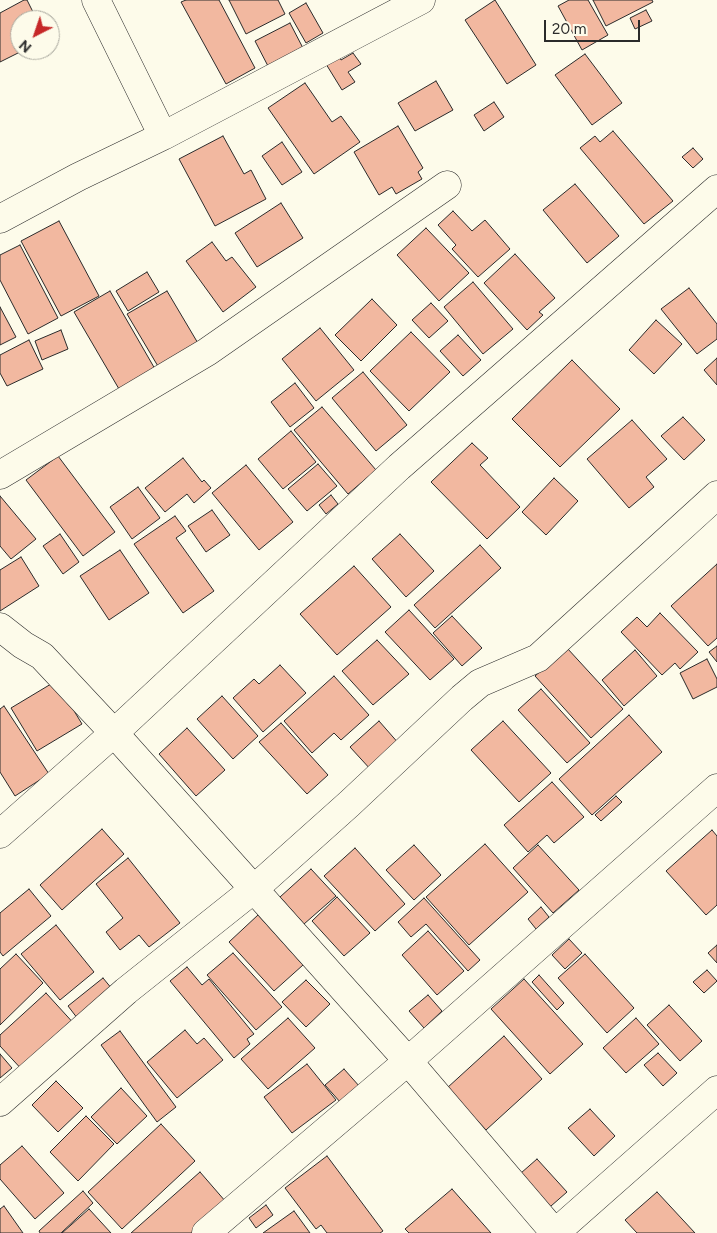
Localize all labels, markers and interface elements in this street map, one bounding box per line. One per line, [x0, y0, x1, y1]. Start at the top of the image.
north arrow [10, 10, 60, 60]
scale bar [547, 10, 643, 42]
text: 20 m [552, 20, 586, 38]
text: N [16, 36, 35, 56]

